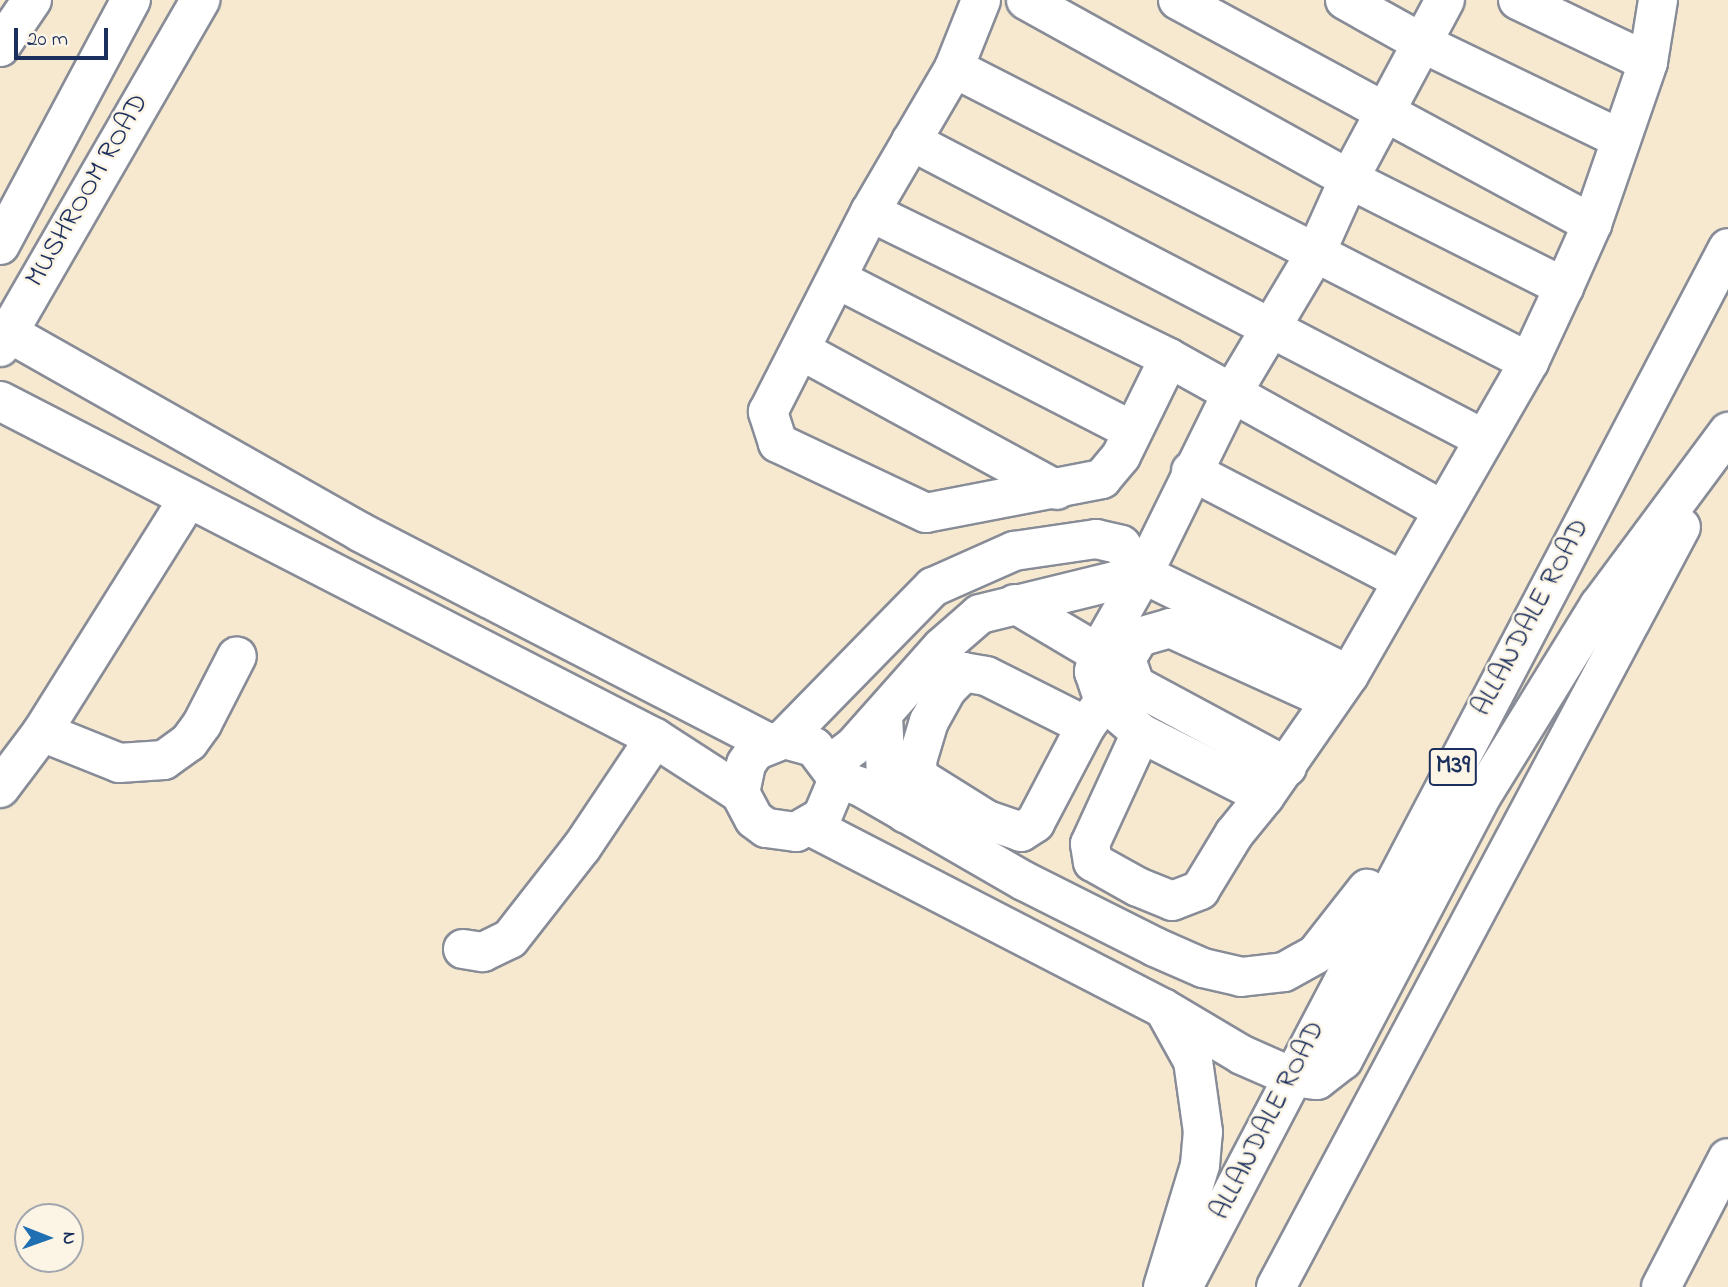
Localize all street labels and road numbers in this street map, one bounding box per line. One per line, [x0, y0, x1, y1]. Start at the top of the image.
street label: MUSHROOM ROAD [19, 88, 157, 294]
street label: ALLANDALE ROAD [1466, 514, 1598, 722]
road number: M39 [1428, 744, 1478, 790]
street label: ALLANDALE ROAD [1204, 1016, 1334, 1226]

